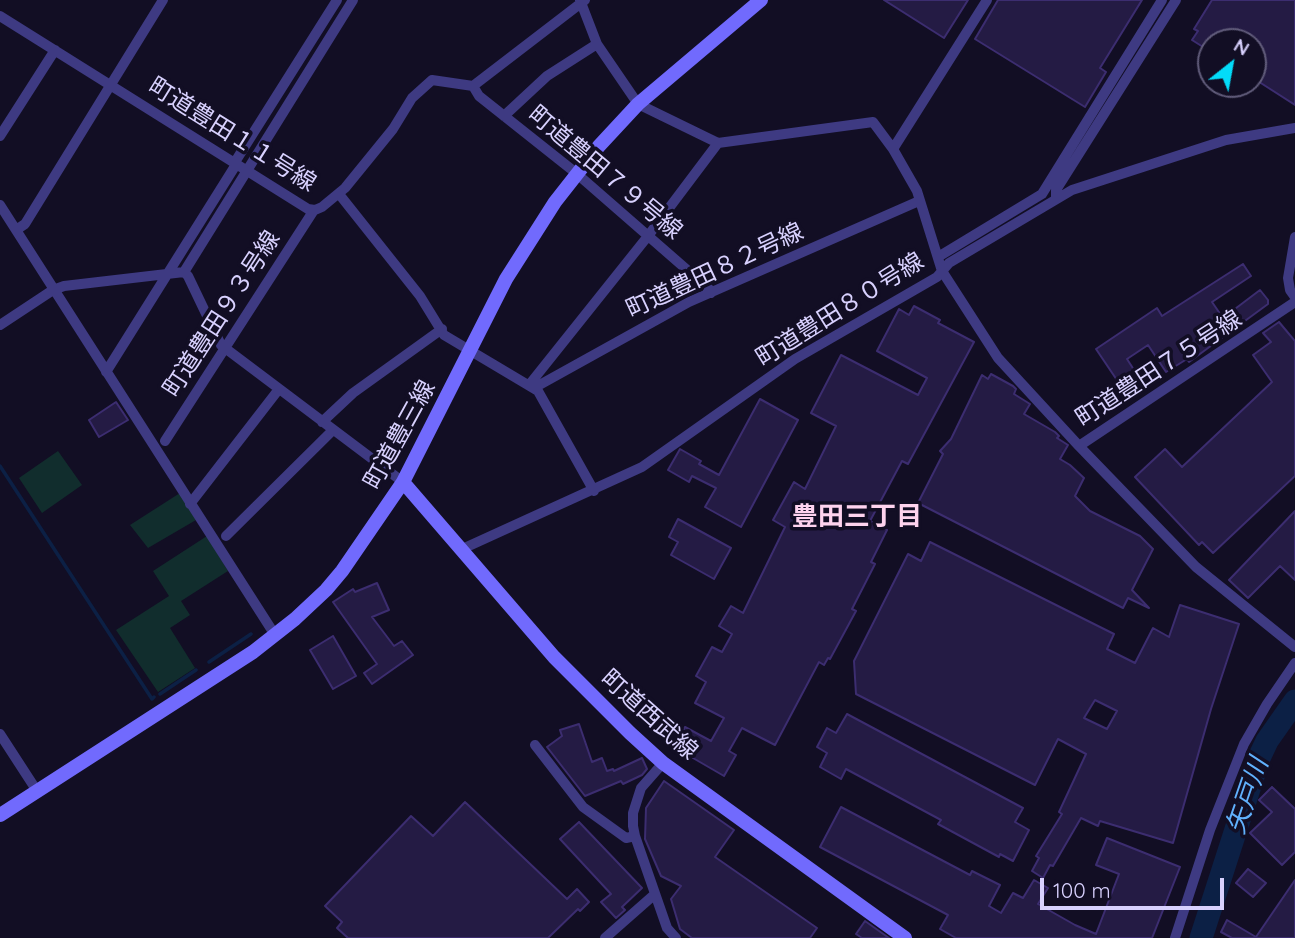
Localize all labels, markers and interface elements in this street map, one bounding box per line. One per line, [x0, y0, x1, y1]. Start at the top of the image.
north arrow [1197, 28, 1267, 98]
text: N [1230, 33, 1254, 61]
street label: 町道豊田１１号線 [143, 72, 321, 198]
street label: 町道豊田７９号線 [522, 100, 688, 246]
street label: 町道豊田８２号線 [622, 217, 808, 325]
street label: 町道豊田９３号線 [158, 226, 286, 402]
street label: 町道豊田８０号線 [751, 247, 929, 373]
street label: 町道豊田７５号線 [1071, 305, 1247, 433]
street label: 町道豊三線 [358, 376, 442, 494]
district label: 豊田三丁目 [792, 501, 922, 533]
street label: 町道西武線 [595, 664, 703, 766]
water label: 矢戸川 [1221, 754, 1275, 838]
scale bar [1043, 864, 1227, 908]
text: 100 m [1053, 877, 1111, 903]

